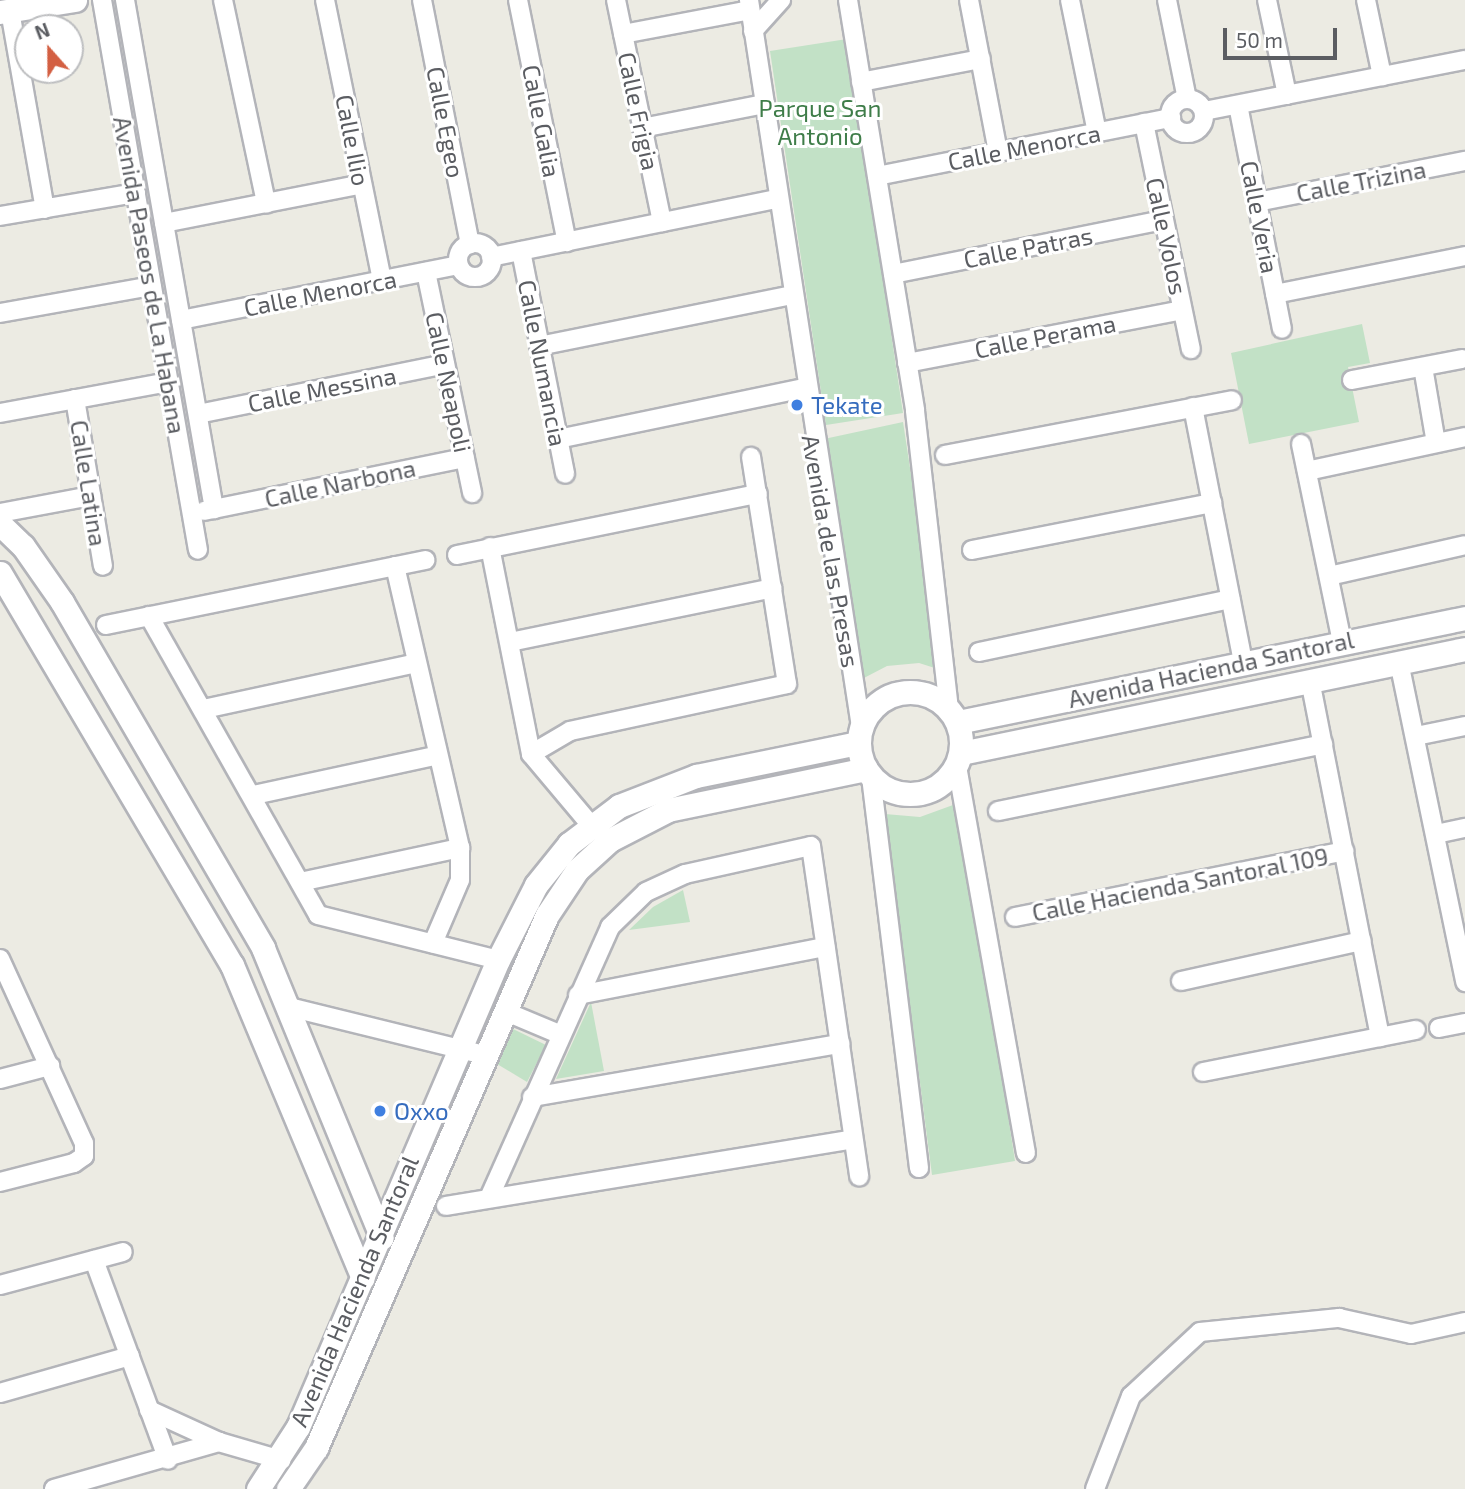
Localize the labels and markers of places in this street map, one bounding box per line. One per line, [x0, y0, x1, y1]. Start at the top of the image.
place label: Tekate [811, 391, 883, 419]
marker: Tekate [789, 397, 805, 413]
place label: Oxxo [394, 1097, 449, 1125]
marker: Oxxo [372, 1103, 388, 1119]

